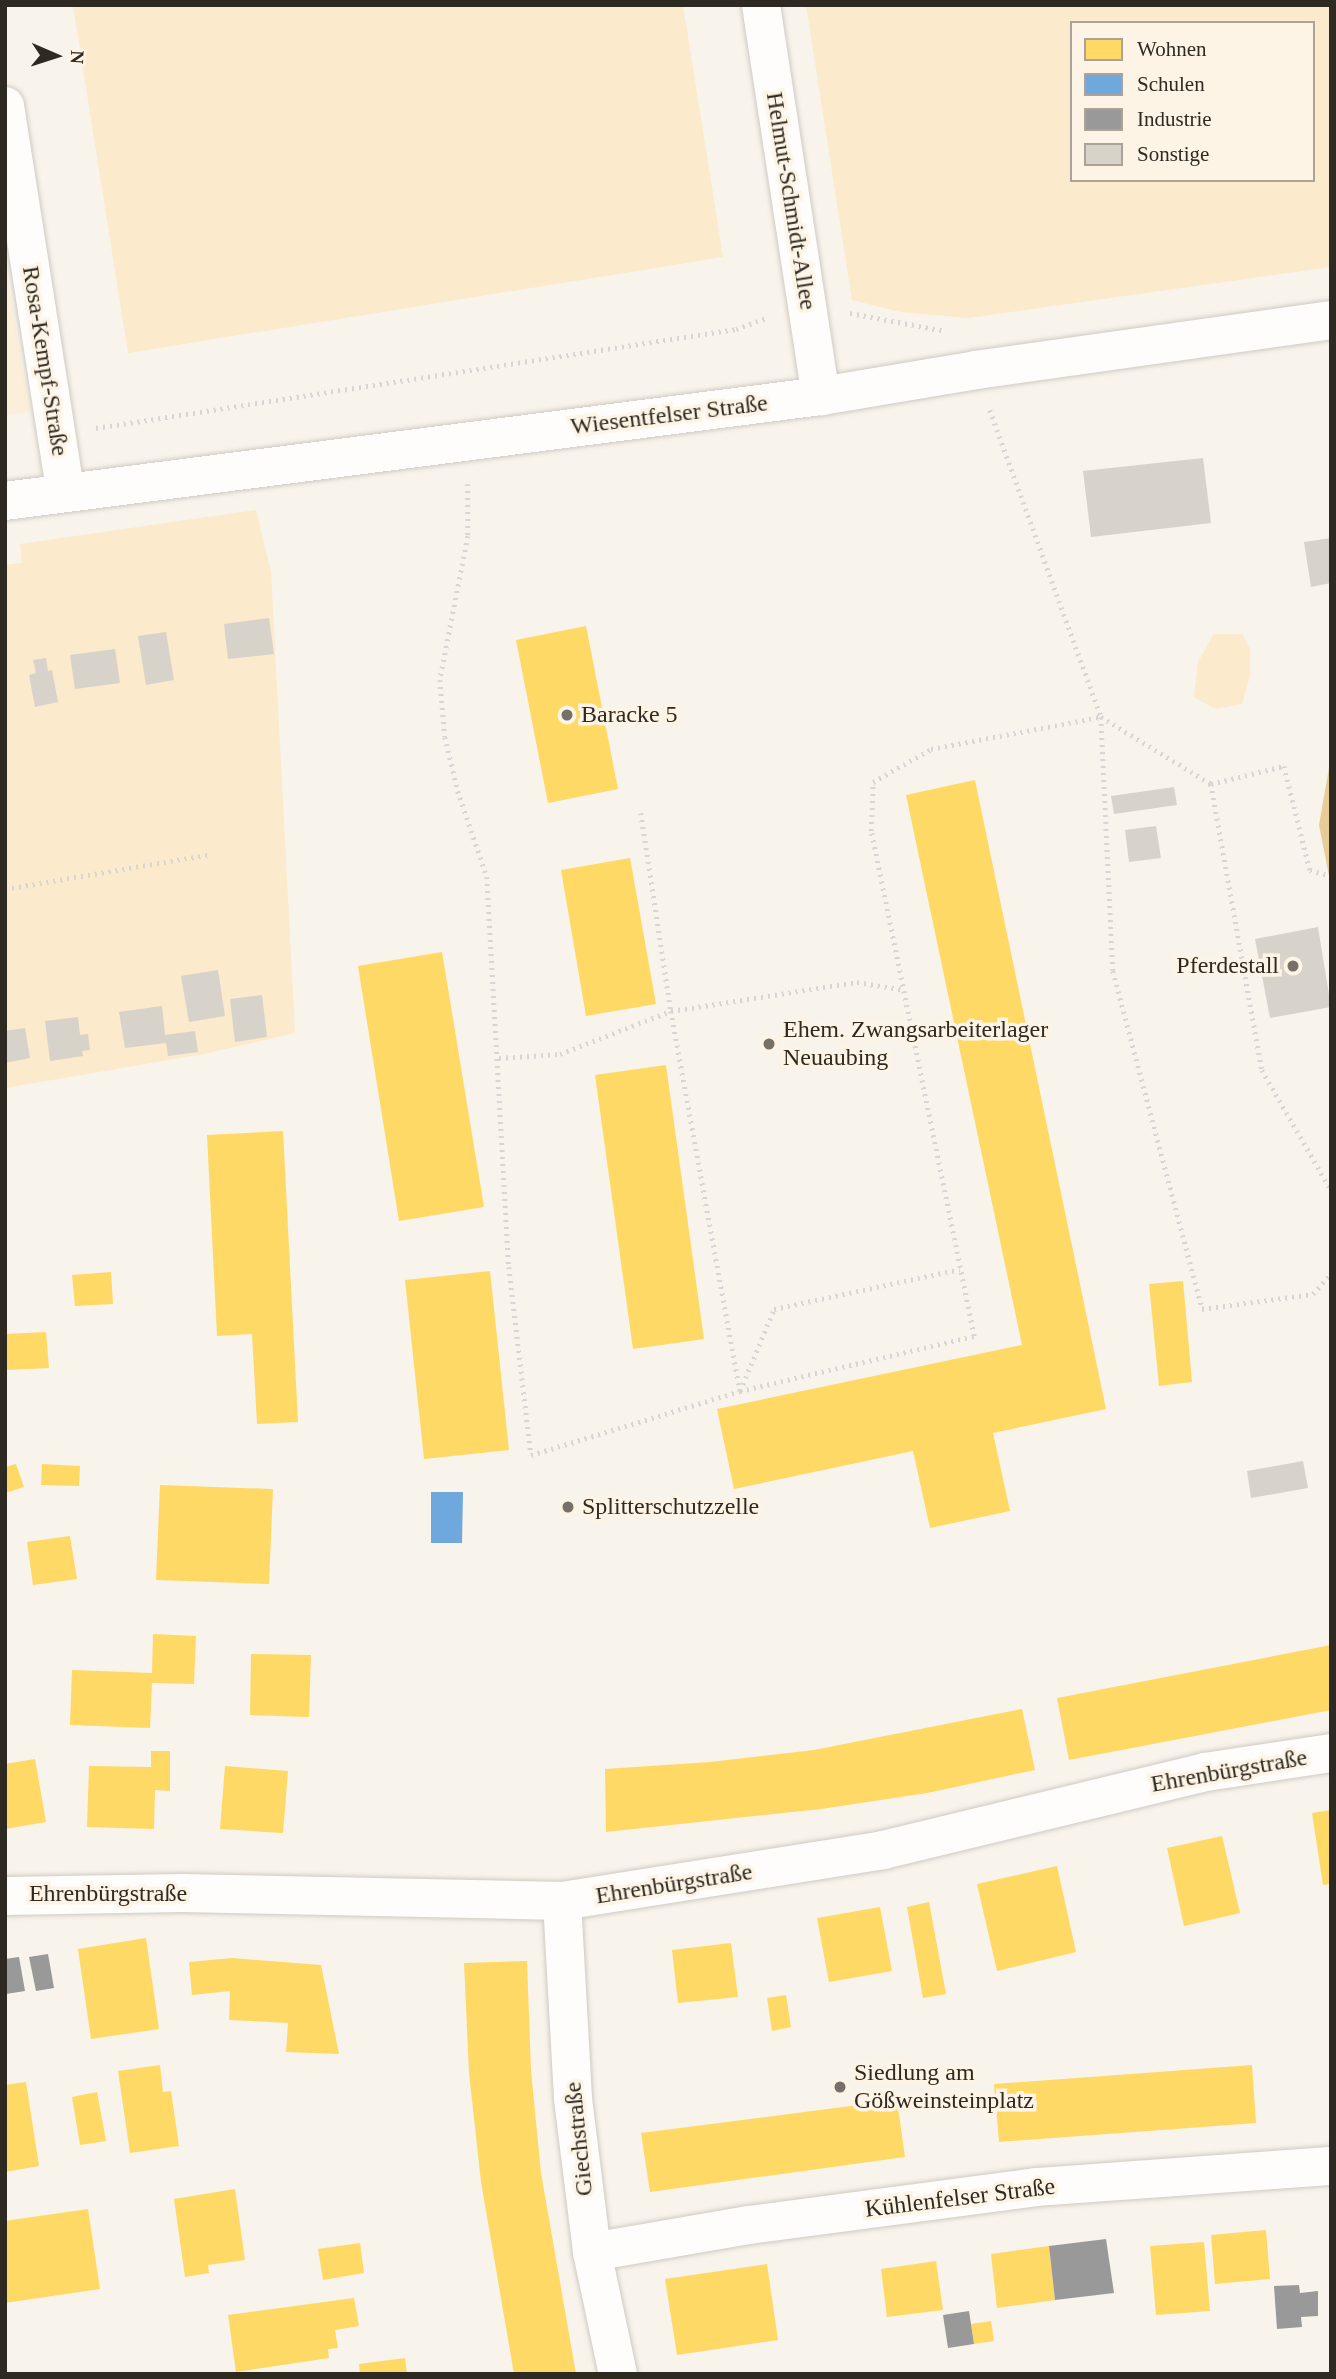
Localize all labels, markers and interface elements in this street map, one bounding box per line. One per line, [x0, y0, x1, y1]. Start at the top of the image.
north arrow [21, 21, 91, 91]
legend [1070, 21, 1315, 182]
text: Wohnen [1137, 37, 1206, 61]
text: N [67, 50, 88, 65]
text: Schulen [1137, 72, 1205, 96]
street label: Helmut-Schmidt-Allee [760, 90, 822, 312]
text: Industrie [1137, 107, 1212, 131]
text: Sonstige [1137, 142, 1209, 166]
street label: Rosa-Kempf-Straße [16, 264, 74, 458]
street label: Wiesentfelser Straße [569, 389, 769, 441]
place label: Baracke 5 [581, 701, 678, 729]
marker: Baracke 5 [559, 707, 575, 723]
place label: Pferdestall [1176, 952, 1279, 980]
marker: Pferdestall [1285, 958, 1301, 974]
place label: Ehem. Zwangsarbeiterlager Neuaubing [783, 1016, 1048, 1072]
marker: Ehem. Zwangsarbeiterlager Neuaubing [761, 1036, 777, 1052]
place label: Splitterschutzzelle [582, 1493, 759, 1521]
marker: Splitterschutzzelle [560, 1499, 576, 1515]
street label: Ehrenbürgstraße [1149, 1743, 1309, 1799]
street label: Ehrenbürgstraße [594, 1857, 754, 1911]
street label: Ehrenbürgstraße [29, 1880, 187, 1908]
place label: Siedlung am Gößweinsteinplatz [854, 2059, 1034, 2115]
marker: Siedlung am Gößweinsteinplatz [832, 2079, 848, 2095]
street label: Giechstraße [559, 2081, 599, 2197]
street label: Kühlenfelser Straße [863, 2172, 1057, 2224]

